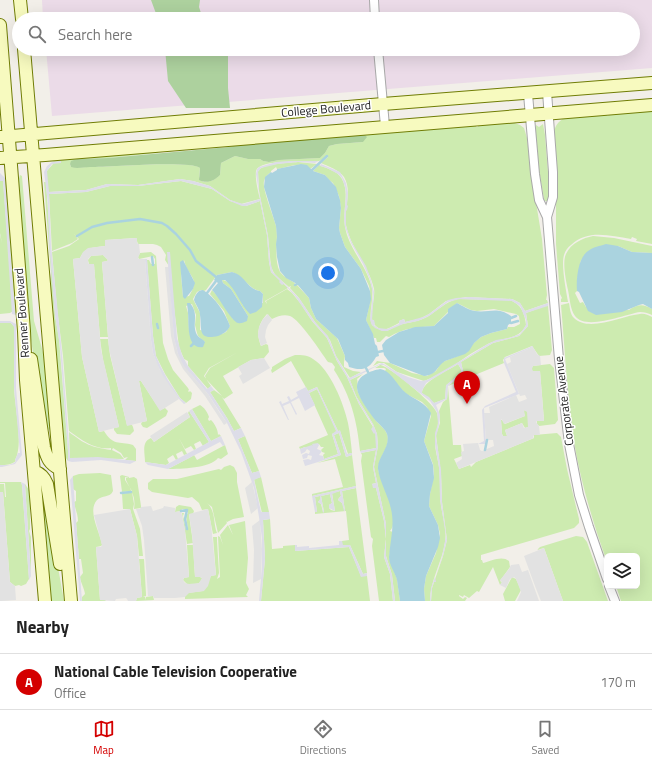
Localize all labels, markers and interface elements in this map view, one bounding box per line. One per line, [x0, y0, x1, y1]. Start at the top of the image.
search box [12, 12, 640, 56]
icon: search [26, 23, 48, 45]
text: Search here [58, 23, 132, 46]
street label: College Boulevard [280, 95, 372, 122]
your location [318, 263, 338, 283]
street label: Renner Boulevard [9, 268, 34, 359]
street label: Corporate Avenue [549, 355, 578, 447]
pin: A [454, 371, 480, 404]
map controls [604, 553, 640, 589]
button: layers [604, 553, 640, 589]
text: Nearby [16, 614, 69, 640]
text: National Cable Television Cooperative [54, 660, 297, 683]
text: A [25, 672, 33, 692]
text: 170 m [600, 672, 636, 692]
text: Office [54, 683, 86, 703]
tab: Map [93, 718, 115, 758]
tab: Directions [300, 718, 346, 758]
tab: Saved [531, 718, 559, 758]

